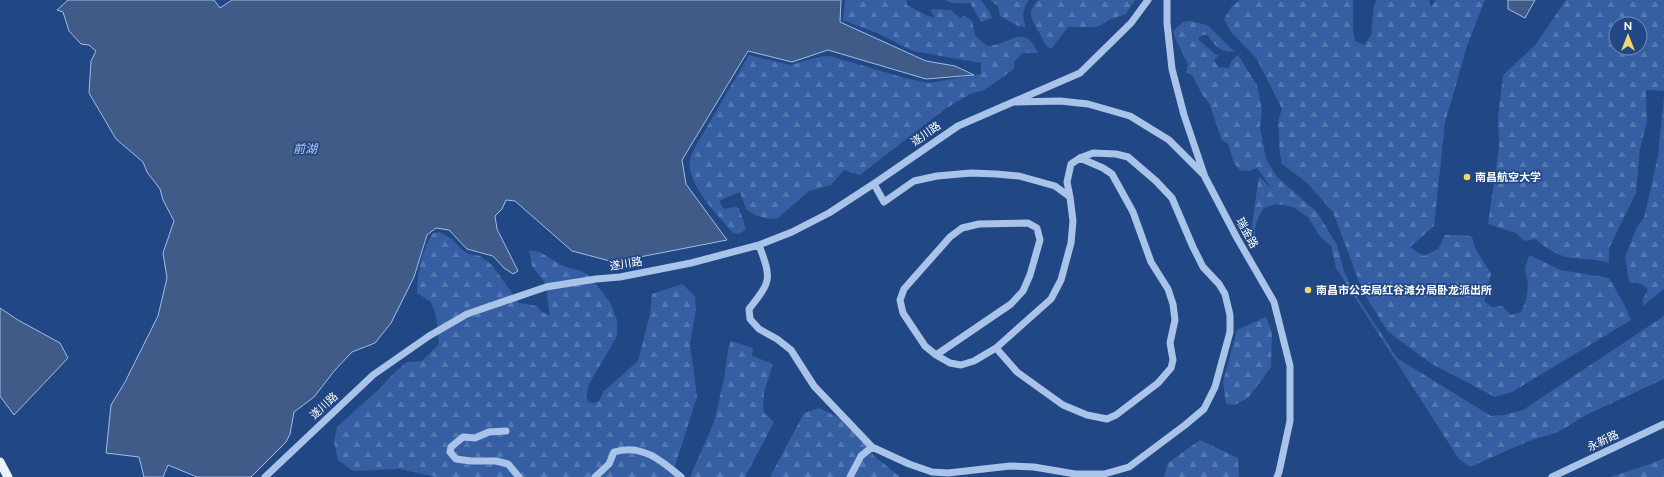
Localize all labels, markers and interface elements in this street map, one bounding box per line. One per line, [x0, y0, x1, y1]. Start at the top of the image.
north arrow [1608, 16, 1648, 56]
text: N [1624, 20, 1632, 33]
street label: 遂川路 [909, 119, 943, 149]
water label: 前湖 [293, 142, 319, 156]
place label: 南昌航空大学 [1475, 171, 1541, 184]
marker: 南昌航空大学 [1462, 172, 1472, 182]
street label: 瑞金路 [1233, 215, 1261, 251]
street label: 遂川路 [609, 255, 643, 273]
place label: 南昌市公安局红谷滩分局卧龙派出所 [1316, 284, 1492, 297]
marker: 南昌市公安局红谷滩分局卧龙派出所 [1303, 285, 1313, 295]
street label: 遂川路 [307, 390, 341, 422]
street label: 永新路 [1585, 428, 1621, 454]

